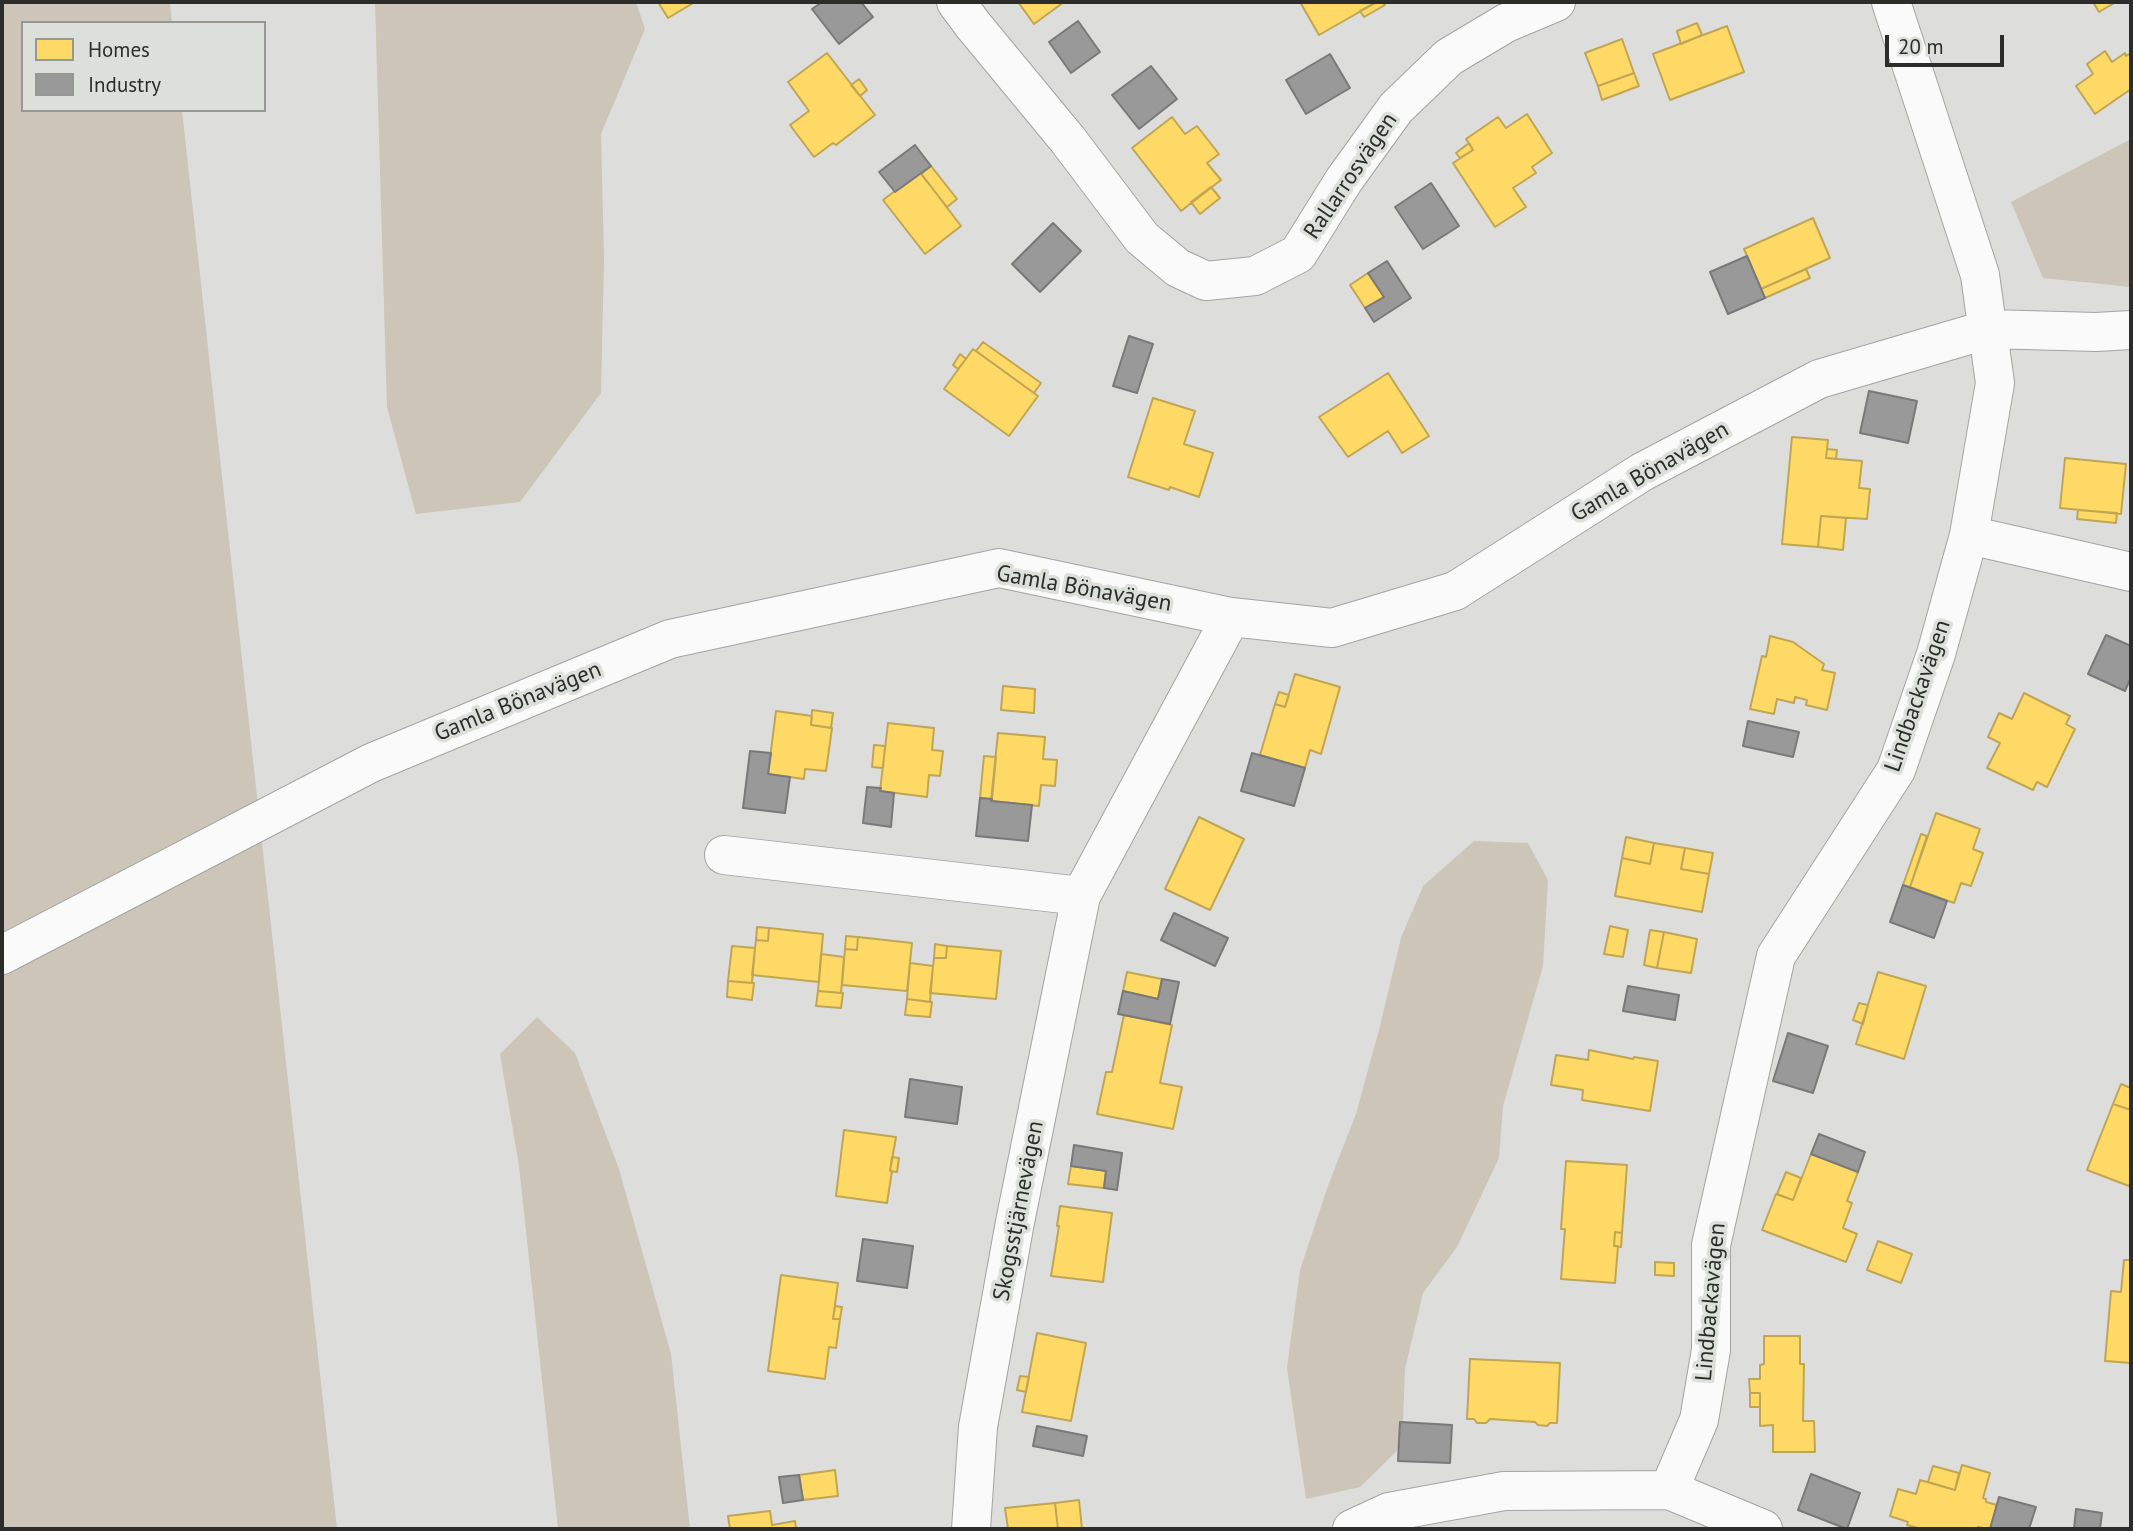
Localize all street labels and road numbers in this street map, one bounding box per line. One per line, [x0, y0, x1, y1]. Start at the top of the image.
street label: Rallarrosvägen [1299, 108, 1403, 244]
street label: Gamla Bönavägen [1566, 416, 1734, 528]
street label: Gamla Bönavägen [994, 560, 1174, 618]
street label: Lindbackavägen [1879, 616, 1957, 776]
street label: Gamla Bönavägen [431, 656, 605, 748]
street label: Skogsstjärnevägen [988, 1119, 1050, 1303]
street label: Lindbackavägen [1690, 1222, 1732, 1382]

